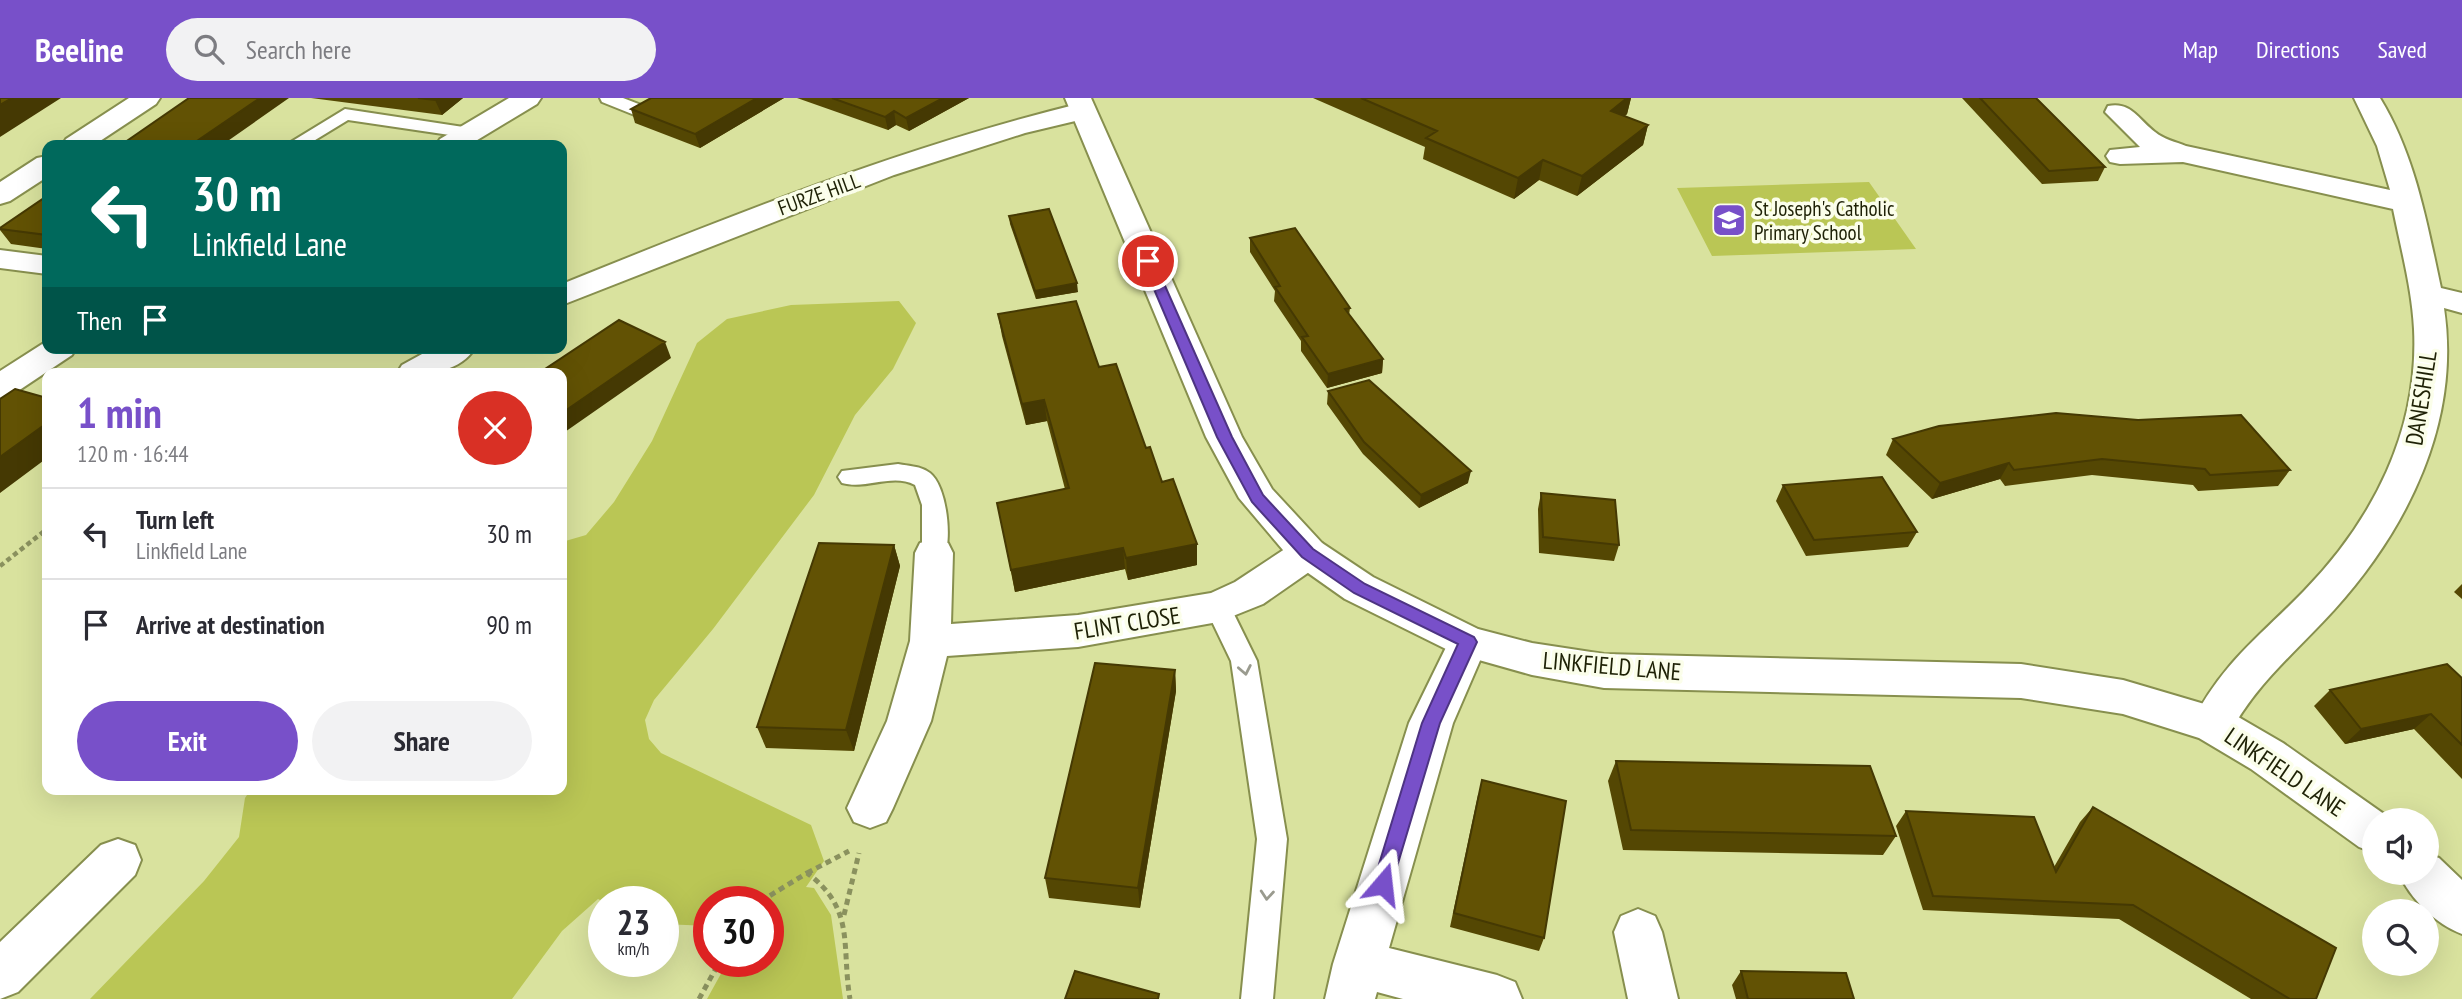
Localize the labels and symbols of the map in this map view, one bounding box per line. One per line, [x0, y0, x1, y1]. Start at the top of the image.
street label: FURZE HILL [774, 167, 864, 221]
place label: St Joseph's Catholic Primary School [1754, 195, 1895, 246]
school or university icon: St Joseph's Catholic Primary School [1710, 201, 1748, 239]
pin [1118, 231, 1178, 291]
street label: DANESHILL [2398, 348, 2444, 447]
street label: FLINT CLOSE [1072, 599, 1182, 647]
street label: LINKFIELD LANE [1542, 645, 1682, 687]
one-way arrow [1236, 664, 1251, 676]
street label: LINKFIELD LANE [2219, 720, 2351, 824]
position arrow [1346, 847, 1420, 921]
speed limit sign: 30 [693, 886, 784, 977]
one-way arrow [1260, 890, 1275, 901]

